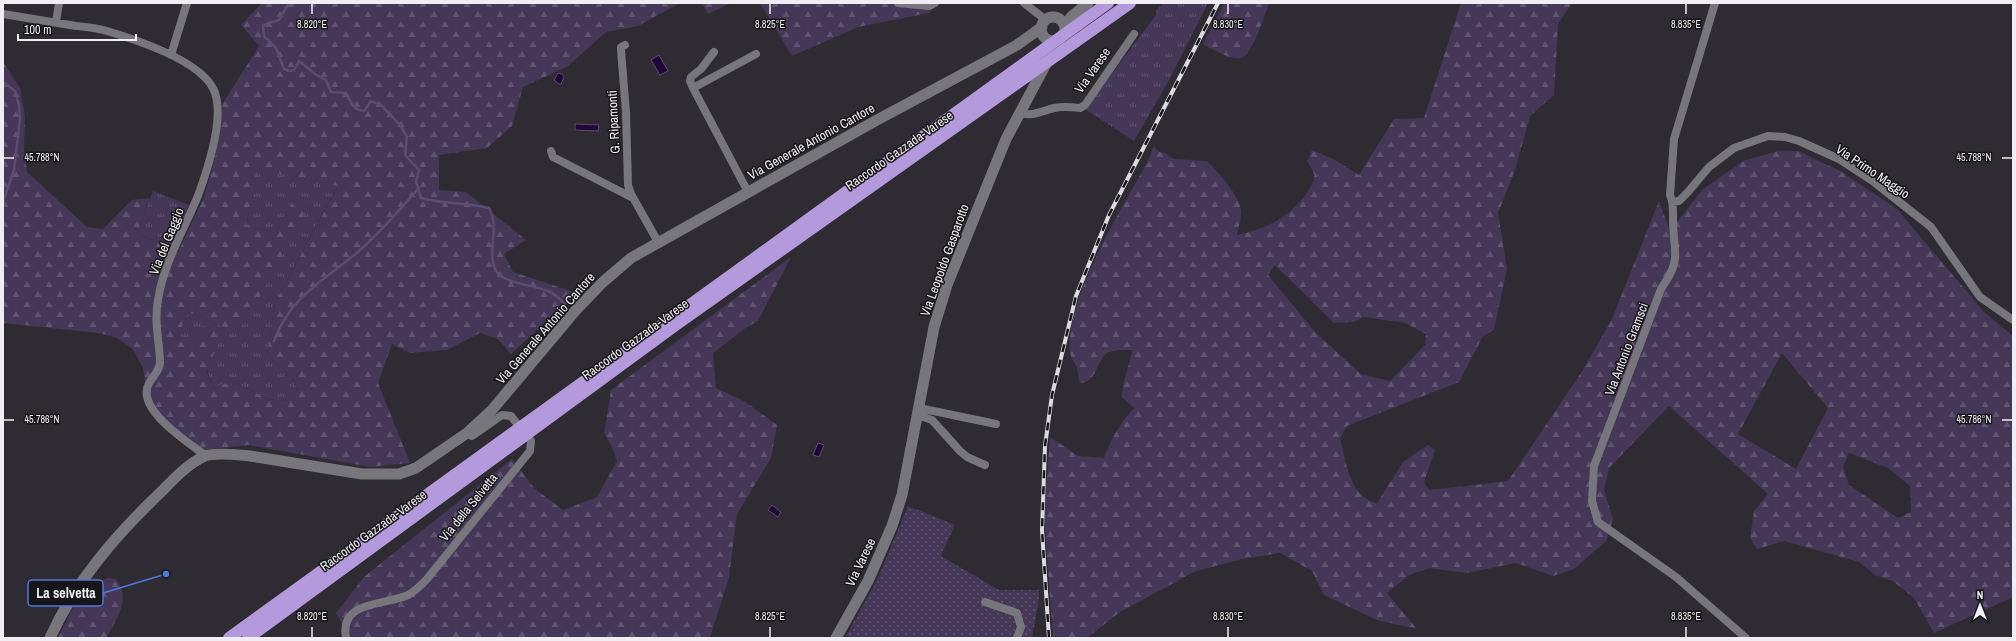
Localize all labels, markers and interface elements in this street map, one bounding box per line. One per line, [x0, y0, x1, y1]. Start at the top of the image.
scale bar [18, 16, 136, 42]
text: 8.820°E [297, 18, 327, 31]
text: 8.825°E [755, 18, 785, 31]
text: 8.830°E [1213, 18, 1243, 31]
text: 8.835°E [1671, 18, 1701, 31]
text: 100 m [24, 22, 51, 38]
street label: Via Varese [1071, 44, 1114, 96]
street label: G. Ripamonti [603, 90, 624, 154]
street label: Via Generale Antonio Cantore [745, 99, 878, 183]
street label: Raccordo Gazzada-Varese [842, 107, 957, 194]
street label: Via Primo Maggio [1832, 140, 1913, 202]
text: 45.788°N [25, 151, 60, 164]
text: 45.788°N [1957, 151, 1992, 164]
street label: Via Leopoldo Gasparotto [916, 202, 973, 319]
street label: Via del Gaggio [145, 205, 188, 277]
street label: Via Generale Antonio Cantore [492, 269, 599, 388]
street label: Raccordo Gazzada-Varese [579, 295, 692, 384]
street label: Via Antonio Gramsci [1601, 300, 1652, 398]
text: 45.786°N [25, 413, 60, 426]
text: 45.786°N [1957, 413, 1992, 426]
street label: Via della Selvetta [436, 470, 501, 545]
street label: Raccordo Gazzada-Varese [317, 486, 430, 575]
street label: Via Varese [841, 535, 879, 589]
callout: La selvetta [28, 580, 103, 606]
text: La selvetta [36, 584, 96, 602]
north arrow [1960, 585, 2000, 625]
text: N [1977, 588, 1983, 602]
text: 8.820°E [297, 610, 327, 623]
text: 8.825°E [755, 610, 785, 623]
text: 8.830°E [1213, 610, 1243, 623]
text: 8.835°E [1671, 610, 1701, 623]

